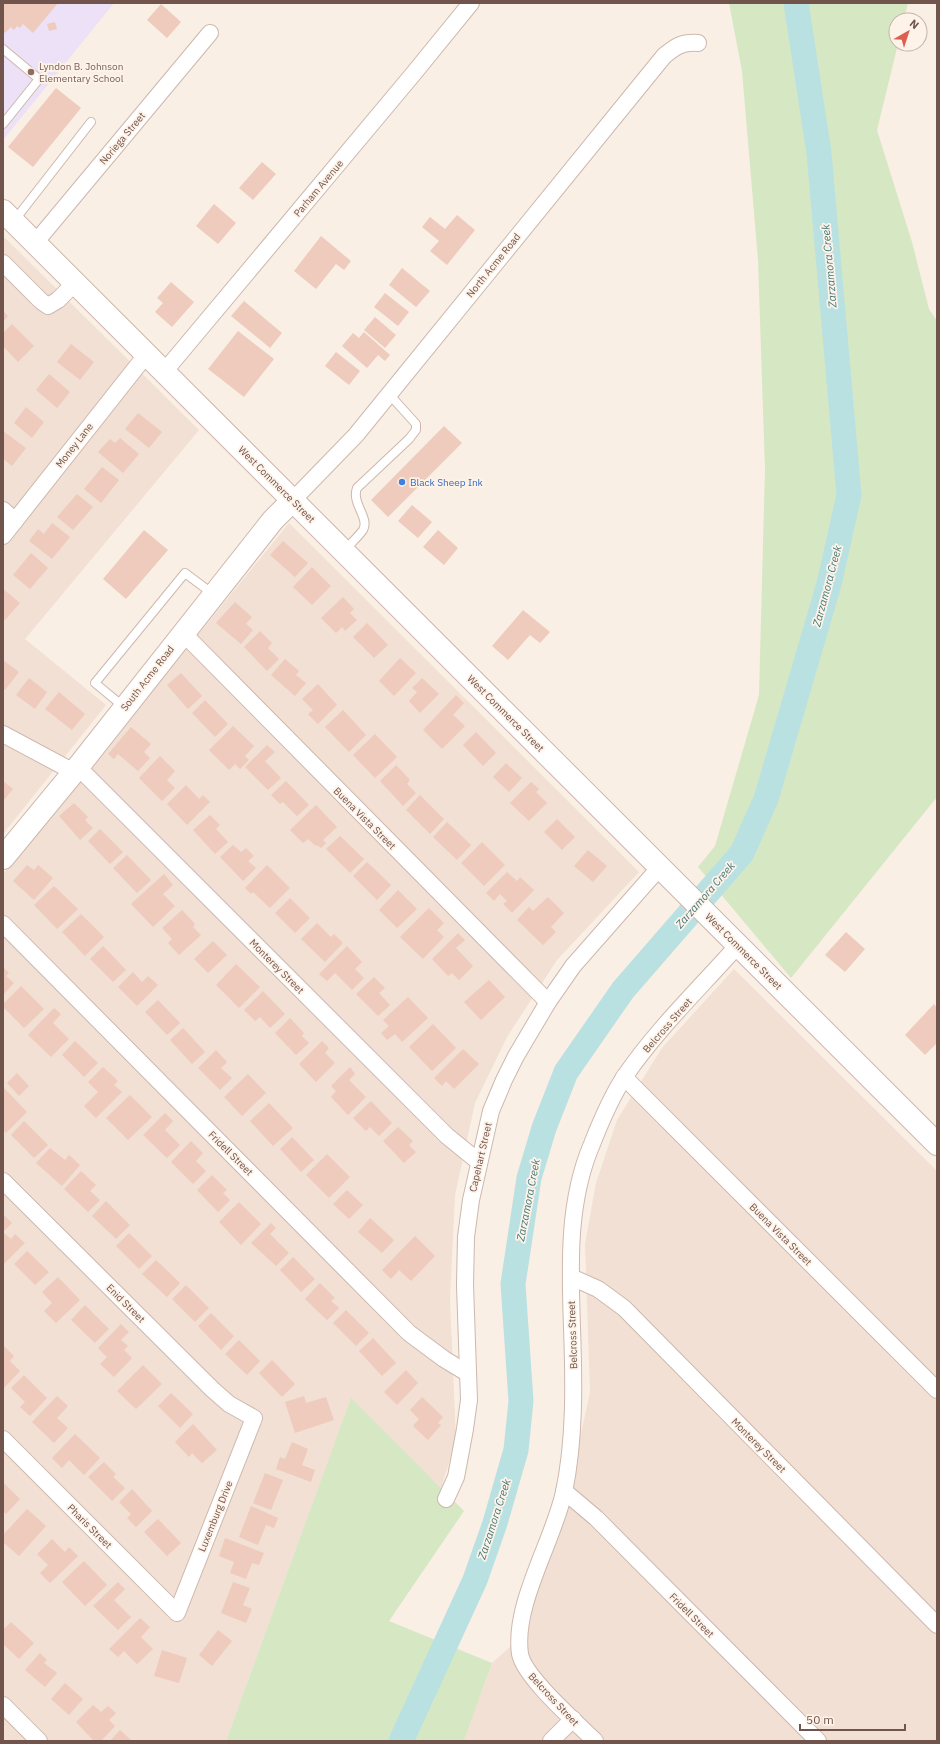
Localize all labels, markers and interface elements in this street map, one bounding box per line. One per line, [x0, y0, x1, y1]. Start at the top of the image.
north arrow [888, 12, 928, 52]
text: N [907, 16, 922, 32]
place label: Lyndon B. Johnson Elementary School [39, 60, 124, 85]
marker: Lyndon B. Johnson Elementary School [26, 67, 36, 77]
street label: Noriega Street [97, 109, 148, 167]
street label: Parham Avenue [291, 157, 346, 219]
water label: Zarzamora Creek [818, 224, 840, 309]
street label: North Acme Road [463, 231, 523, 300]
street label: Money Lane [53, 420, 96, 470]
street label: West Commerce Street [235, 443, 318, 526]
place label: Black Sheep Ink [410, 476, 484, 489]
marker: Black Sheep Ink [397, 477, 407, 487]
water label: Zarzamora Creek [809, 544, 845, 629]
street label: South Acme Road [118, 643, 177, 714]
street label: West Commerce Street [464, 672, 547, 755]
street label: Buena Vista Street [331, 784, 399, 853]
water label: Zarzamora Creek [672, 859, 738, 932]
street label: West Commerce Street [702, 910, 785, 993]
street label: Monterey Street [247, 936, 307, 997]
street label: Belcross Street [640, 995, 695, 1055]
street label: Capehart Street [466, 1121, 495, 1193]
street label: Fridell Street [206, 1128, 256, 1179]
water label: Zarzamora Creek [513, 1157, 543, 1243]
street label: Buena Vista Street [747, 1200, 815, 1269]
street label: Enid Street [104, 1281, 148, 1326]
street label: Belcross Street [565, 1300, 580, 1369]
street label: Monterey Street [729, 1415, 789, 1476]
water label: Zarzamora Creek [474, 1477, 514, 1562]
street label: Luxemburg Drive [195, 1478, 236, 1554]
street label: Pharis Street [65, 1501, 115, 1552]
street label: Fridell Street [667, 1590, 717, 1641]
street label: Belcross Street [526, 1670, 582, 1729]
scale bar [800, 1706, 905, 1732]
text: 50 m [806, 1712, 834, 1727]

